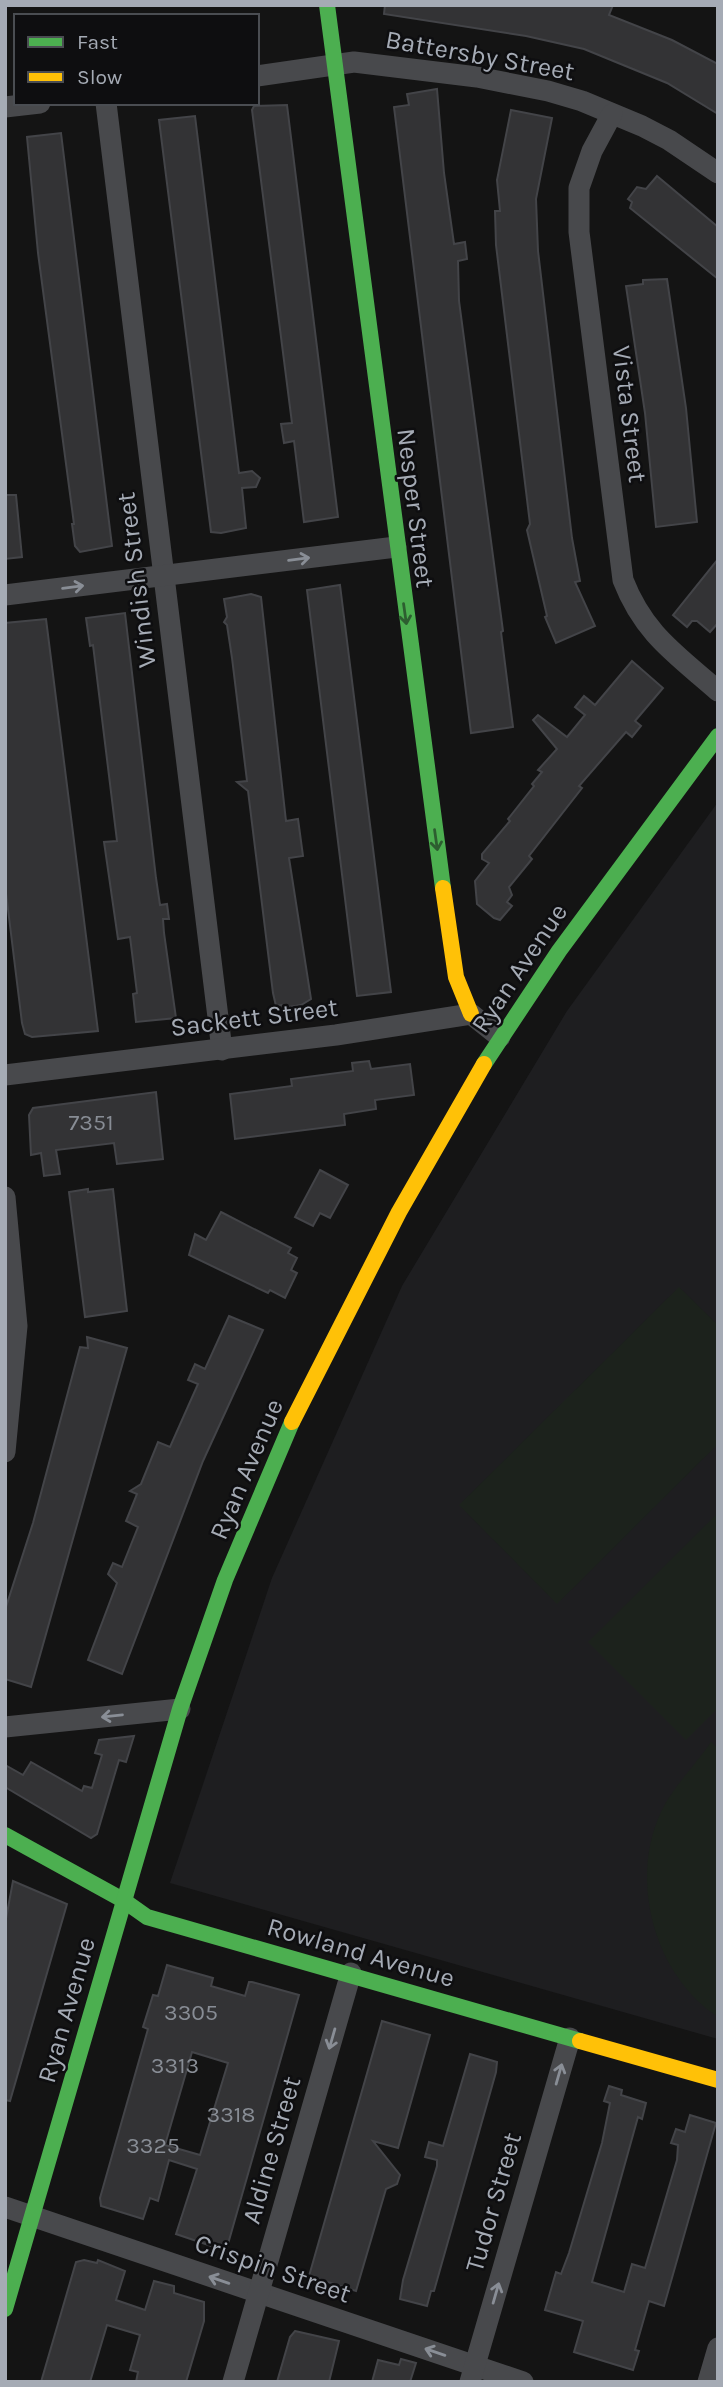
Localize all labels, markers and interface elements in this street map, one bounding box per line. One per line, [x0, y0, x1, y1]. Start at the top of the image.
legend [14, 14, 259, 105]
street label: Battersby Street [383, 24, 577, 87]
text: Fast [77, 30, 118, 54]
text: Slow [77, 65, 122, 89]
street label: Vista Street [606, 344, 653, 484]
street label: Nesper Street [390, 427, 441, 590]
street label: Windish Street [110, 490, 163, 670]
one-way arrow [287, 552, 310, 565]
one-way arrow [61, 580, 84, 593]
one-way arrow [399, 603, 412, 625]
one-way arrow [430, 828, 443, 851]
street label: Ryan Avenue [465, 898, 574, 1039]
street label: Sackett Street [169, 992, 340, 1043]
house number: 7351 [69, 1109, 113, 1136]
street label: Ryan Avenue [203, 1394, 290, 1544]
one-way arrow [101, 1709, 124, 1722]
street label: Rowland Avenue [264, 1911, 458, 1994]
street label: Ryan Avenue [31, 1934, 102, 2086]
house number: 3305 [164, 1999, 218, 2026]
one-way arrow [324, 2028, 337, 2050]
house number: 3313 [151, 2052, 199, 2079]
one-way arrow [554, 2063, 567, 2085]
street label: Aldine Street [236, 2073, 307, 2227]
house number: 3318 [207, 2101, 255, 2128]
street label: Tudor Street [459, 2129, 528, 2275]
house number: 3325 [126, 2132, 180, 2159]
street label: Crispin Street [191, 2227, 355, 2310]
one-way arrow [209, 2273, 231, 2285]
one-way arrow [490, 2282, 503, 2304]
one-way arrow [424, 2345, 446, 2358]

